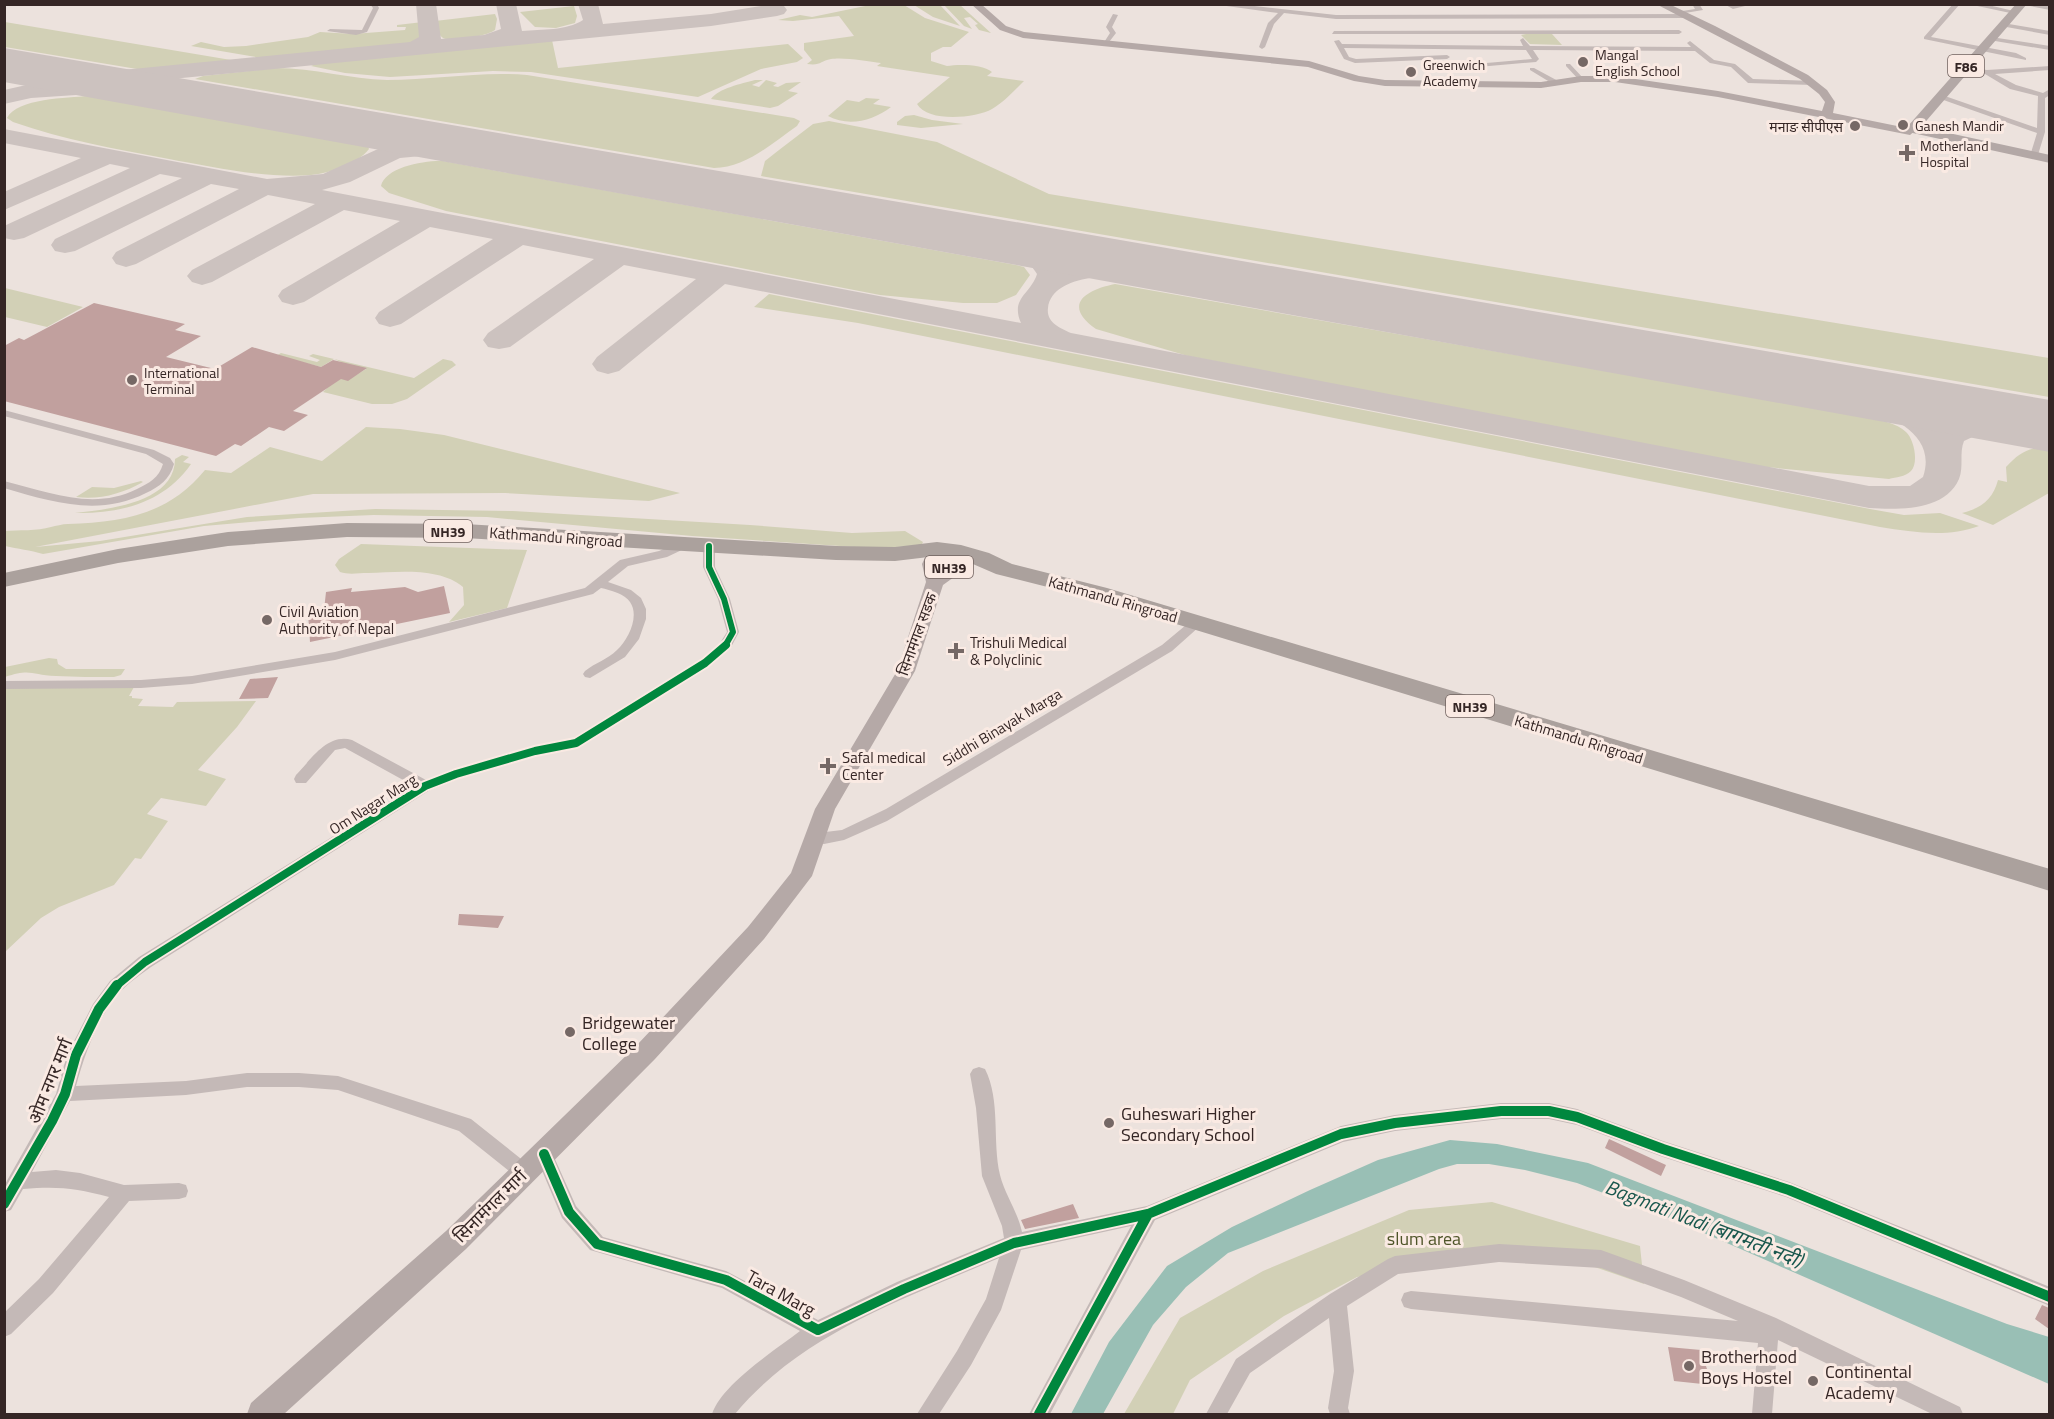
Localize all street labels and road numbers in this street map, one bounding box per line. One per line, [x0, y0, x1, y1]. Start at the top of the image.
road number: F86 [1948, 55, 1984, 77]
road number: NH39 [424, 520, 472, 542]
street label: Kathmandu Ringroad [489, 521, 623, 553]
road number: NH39 [925, 556, 973, 578]
street label: Kathmandu Ringroad [1046, 570, 1180, 628]
street label: सिनामंगल सडक [891, 589, 943, 679]
street label: Siddhi Binayak Marga [938, 682, 1066, 772]
road number: NH39 [1446, 695, 1494, 717]
street label: Kathmandu Ringroad [1512, 709, 1646, 769]
street label: Om Nagar Marg [324, 768, 422, 840]
street label: ओम नगर मार्ग [21, 1033, 80, 1128]
street label: सिनामंगल मार्ग [447, 1162, 534, 1249]
street label: Tara Marg [741, 1263, 821, 1323]

